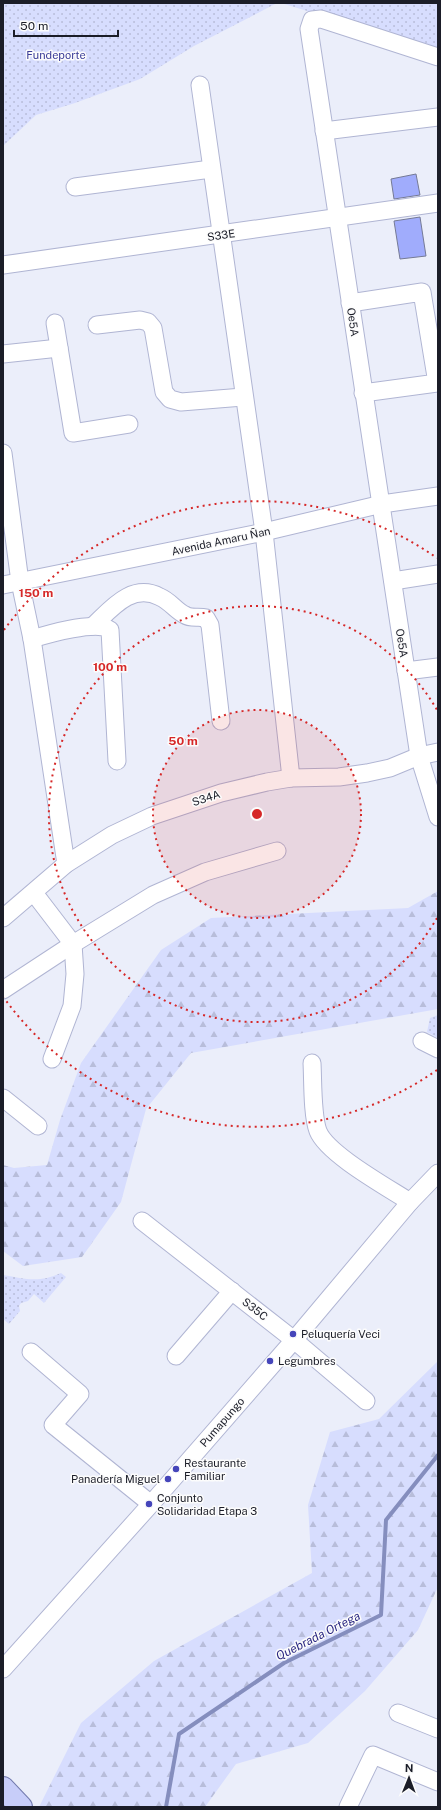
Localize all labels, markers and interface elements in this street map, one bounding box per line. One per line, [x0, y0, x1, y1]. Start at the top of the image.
scale bar [14, 12, 118, 38]
text: 50 m [20, 19, 48, 33]
park label: Fundeporte [26, 49, 86, 61]
street label: S33E [206, 227, 236, 243]
street label: Oe5A [345, 307, 361, 337]
street label: Avenida Amaru Ñan [171, 525, 271, 557]
text: 150 m [19, 586, 53, 600]
street label: Oe5A [394, 628, 410, 658]
text: 100 m [93, 660, 127, 674]
text: 50 m [168, 734, 198, 748]
street label: S34A [190, 788, 222, 808]
centre of rings [250, 807, 264, 821]
street label: S35C [240, 1295, 270, 1323]
place label: Peluquería Veci [301, 1328, 380, 1340]
marker: Peluquería Veci [288, 1329, 298, 1339]
place label: Legumbres [278, 1355, 336, 1367]
marker: Legumbres [265, 1356, 275, 1366]
street label: Pumapungo [197, 1395, 247, 1449]
place label: Restaurante Familiar [184, 1457, 246, 1482]
marker: Restaurante Familiar [171, 1464, 181, 1474]
place label: Panadería Miguel [71, 1473, 160, 1485]
marker: Panadería Miguel [163, 1474, 173, 1484]
place label: Conjunto Solidaridad Etapa 3 [157, 1492, 257, 1517]
marker: Conjunto Solidaridad Etapa 3 [144, 1499, 154, 1509]
water label: Quebrada Ortega [274, 1609, 362, 1663]
north arrow [389, 1758, 429, 1798]
text: N [405, 1762, 414, 1774]

